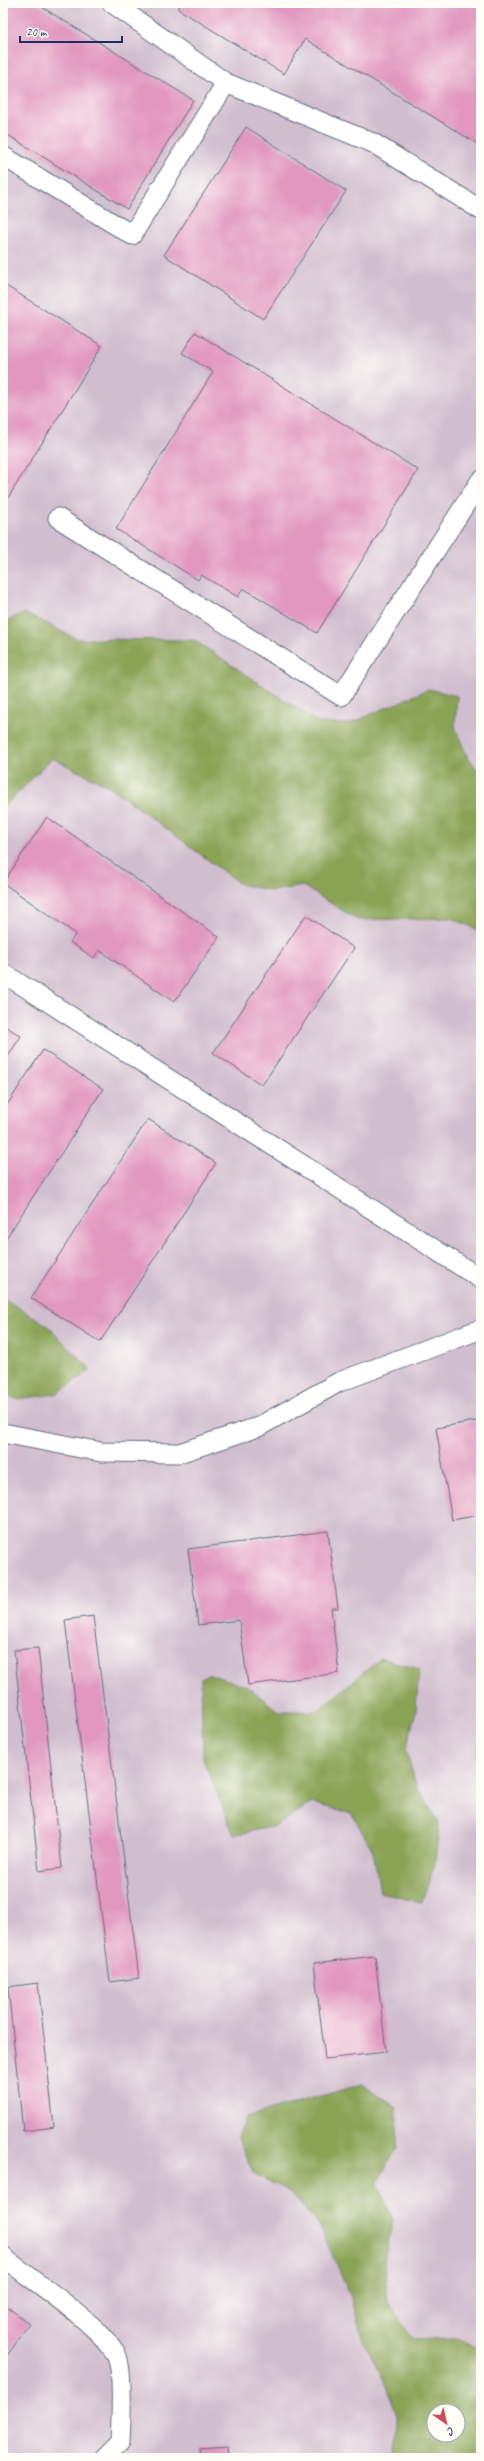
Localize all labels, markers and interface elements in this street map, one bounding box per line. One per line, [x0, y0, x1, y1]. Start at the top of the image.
scale bar [20, 18, 122, 44]
text: 20 m [26, 24, 48, 40]
north arrow [426, 2403, 466, 2443]
text: С [444, 2424, 458, 2439]

